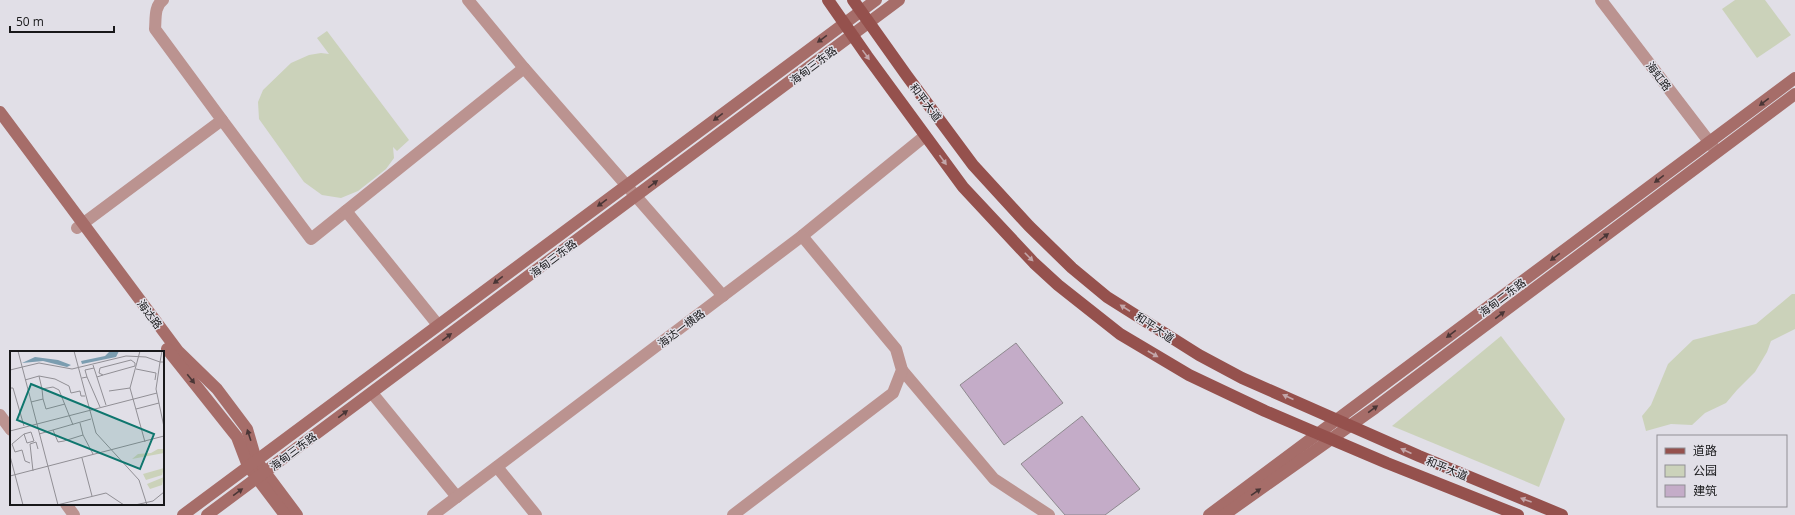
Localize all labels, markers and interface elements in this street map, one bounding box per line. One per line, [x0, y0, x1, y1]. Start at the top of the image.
scale bar [10, 8, 114, 34]
text: 50 m [16, 13, 44, 30]
one-way arrow [817, 35, 827, 43]
street label: 海甸三东路 [787, 42, 839, 88]
one-way arrow [862, 50, 870, 61]
street label: 海虹路 [1643, 58, 1675, 94]
street label: 和平大道 [907, 80, 945, 124]
one-way arrow [1758, 98, 1769, 106]
one-way arrow [712, 113, 723, 121]
one-way arrow [939, 155, 947, 166]
one-way arrow [1654, 175, 1665, 184]
one-way arrow [647, 180, 658, 188]
one-way arrow [597, 199, 608, 207]
one-way arrow [1598, 233, 1609, 241]
street label: 海甸三东路 [527, 235, 579, 281]
one-way arrow [1024, 252, 1034, 262]
one-way arrow [1550, 253, 1560, 261]
street label: 海甸二东路 [1476, 274, 1528, 320]
one-way arrow [492, 276, 503, 284]
street label: 海达路 [134, 296, 166, 332]
one-way arrow [1120, 304, 1131, 311]
street label: 海达一横路 [655, 305, 707, 351]
street label: 和平大道 [1133, 308, 1177, 346]
one-way arrow [1494, 310, 1505, 319]
one-way arrow [1445, 330, 1456, 338]
one-way arrow [442, 333, 452, 341]
one-way arrow [1147, 350, 1159, 357]
inset map [10, 351, 164, 505]
one-way arrow [187, 373, 195, 384]
one-way arrow [1282, 394, 1293, 400]
one-way arrow [1368, 405, 1378, 413]
one-way arrow [337, 410, 348, 418]
one-way arrow [246, 428, 252, 440]
street label: 海甸三东路 [267, 428, 319, 474]
legend [1657, 435, 1787, 507]
text: 道路 [1693, 442, 1717, 459]
one-way arrow [1400, 447, 1412, 453]
street label: 和平大道 [1424, 453, 1470, 483]
text: 公园 [1693, 462, 1717, 479]
text: 建筑 [1693, 482, 1717, 499]
one-way arrow [233, 488, 244, 496]
one-way arrow [1250, 488, 1261, 496]
one-way arrow [1520, 497, 1532, 503]

